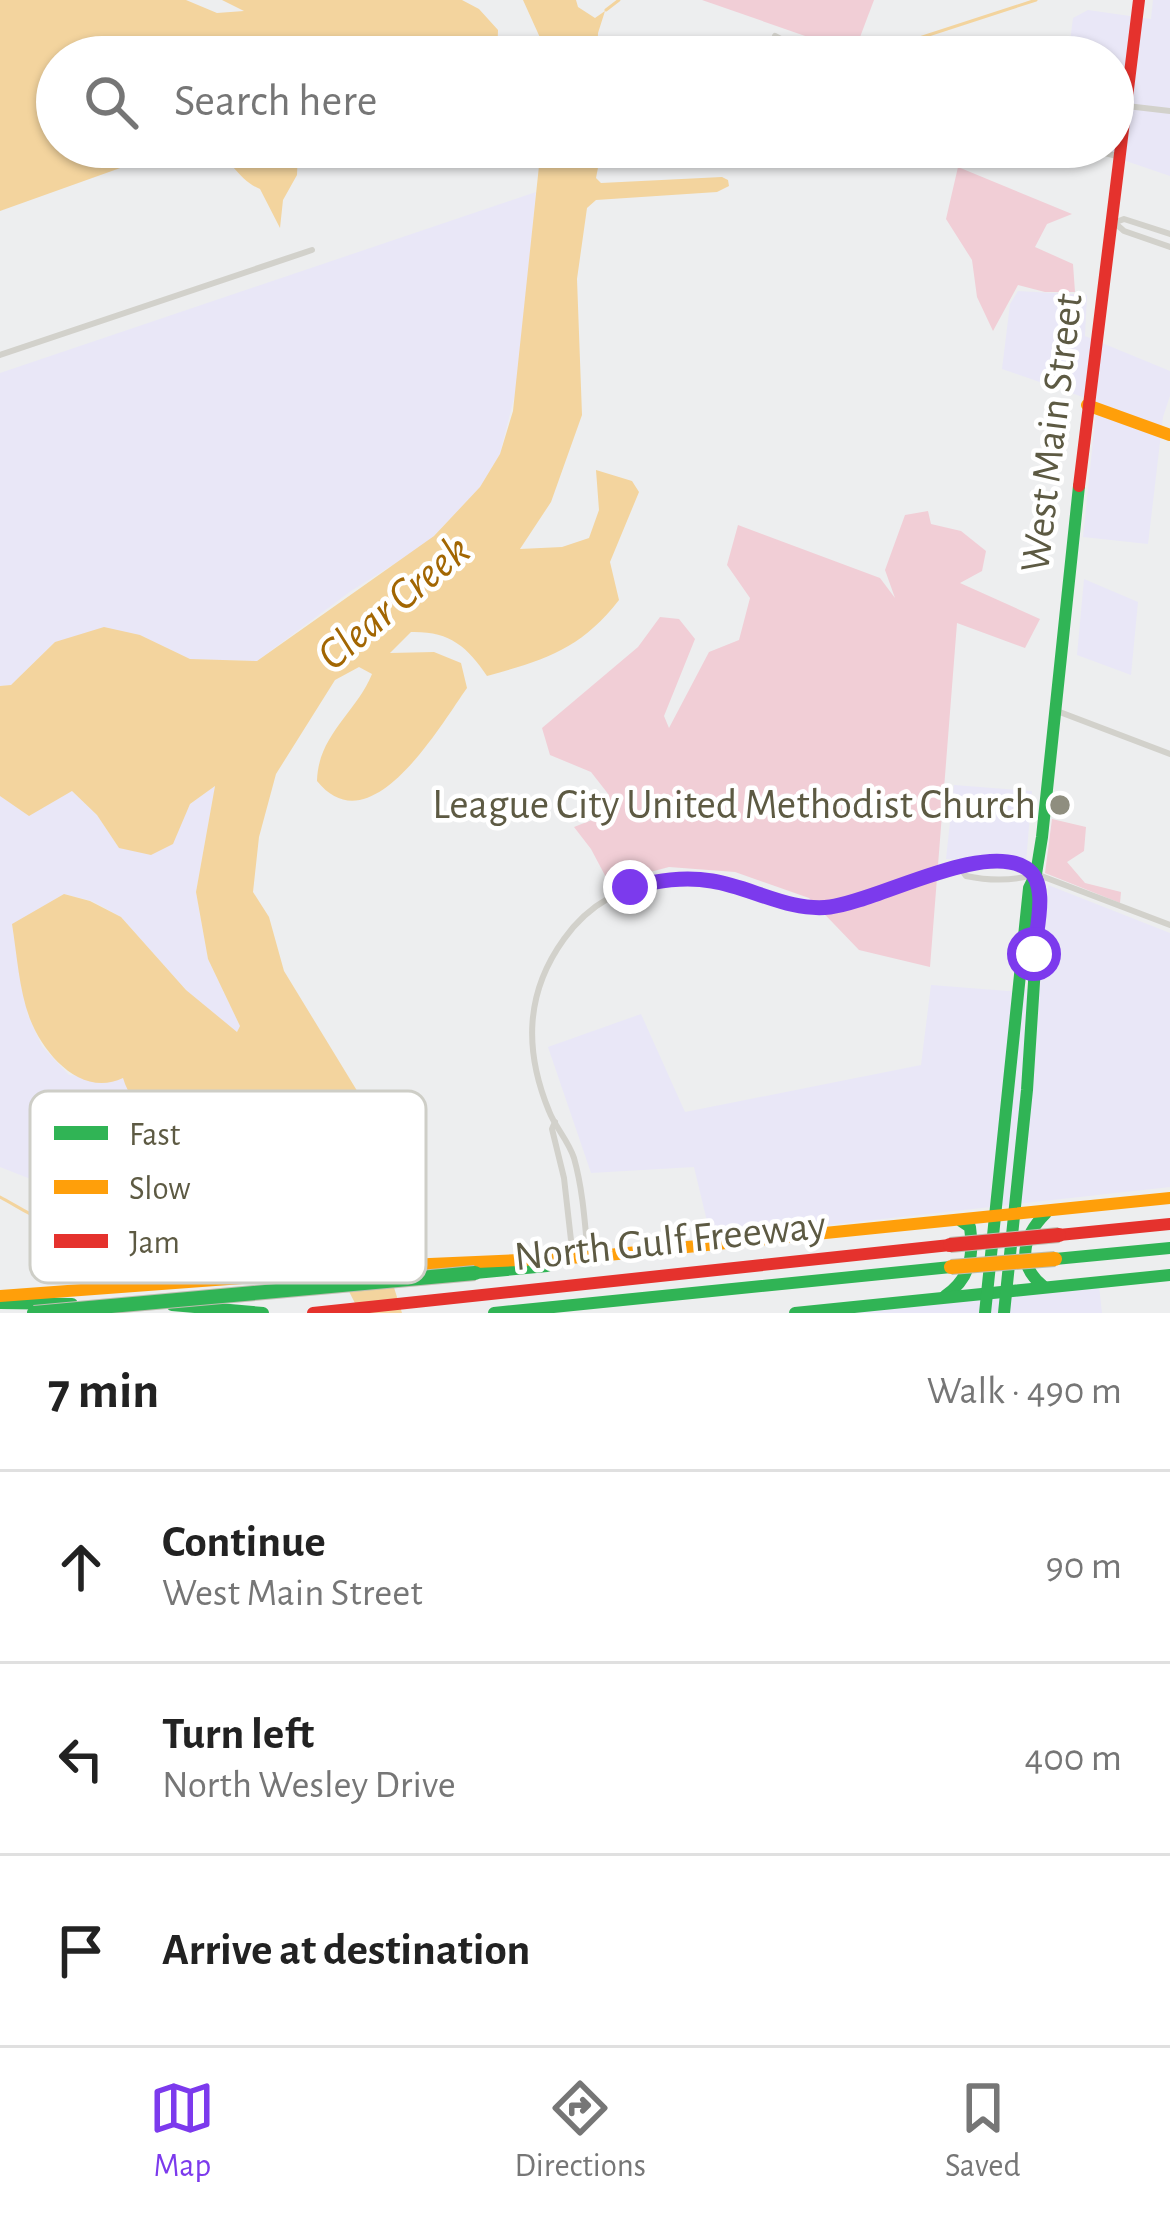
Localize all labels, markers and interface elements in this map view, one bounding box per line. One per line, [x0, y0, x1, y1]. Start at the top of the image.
search box [36, 36, 1134, 168]
icon: search [78, 69, 144, 135]
text: Search here [174, 79, 377, 124]
street label: West Main Street [1014, 291, 1090, 575]
water label: Clear Creek [310, 527, 478, 679]
place label: League City United Methodist Church [432, 784, 1036, 826]
marker: League City United Methodist Church [1047, 792, 1073, 818]
route end [603, 860, 657, 914]
route start [1007, 927, 1061, 981]
legend [30, 1091, 426, 1283]
text: Fast [129, 1119, 181, 1152]
text: Slow [129, 1173, 190, 1206]
street label: North Gulf Freeway [512, 1204, 828, 1278]
text: Jam [129, 1227, 180, 1260]
text: 7 min [48, 1366, 159, 1417]
text: Walk · 490 m [927, 1372, 1122, 1411]
text: Continue [162, 1520, 326, 1565]
icon: ahead [48, 1534, 114, 1600]
text: 90 m [1045, 1547, 1122, 1586]
text: West Main Street [162, 1574, 423, 1613]
text: Turn left [162, 1712, 314, 1757]
icon: left [48, 1726, 114, 1792]
text: 400 m [1024, 1739, 1122, 1778]
text: North Wesley Drive [162, 1766, 456, 1805]
icon: arrive [48, 1918, 114, 1984]
text: Arrive at destination [162, 1928, 530, 1973]
tab: Map [149, 2075, 215, 2187]
tab: Directions [514, 2075, 646, 2187]
tab: Saved [945, 2075, 1020, 2187]

